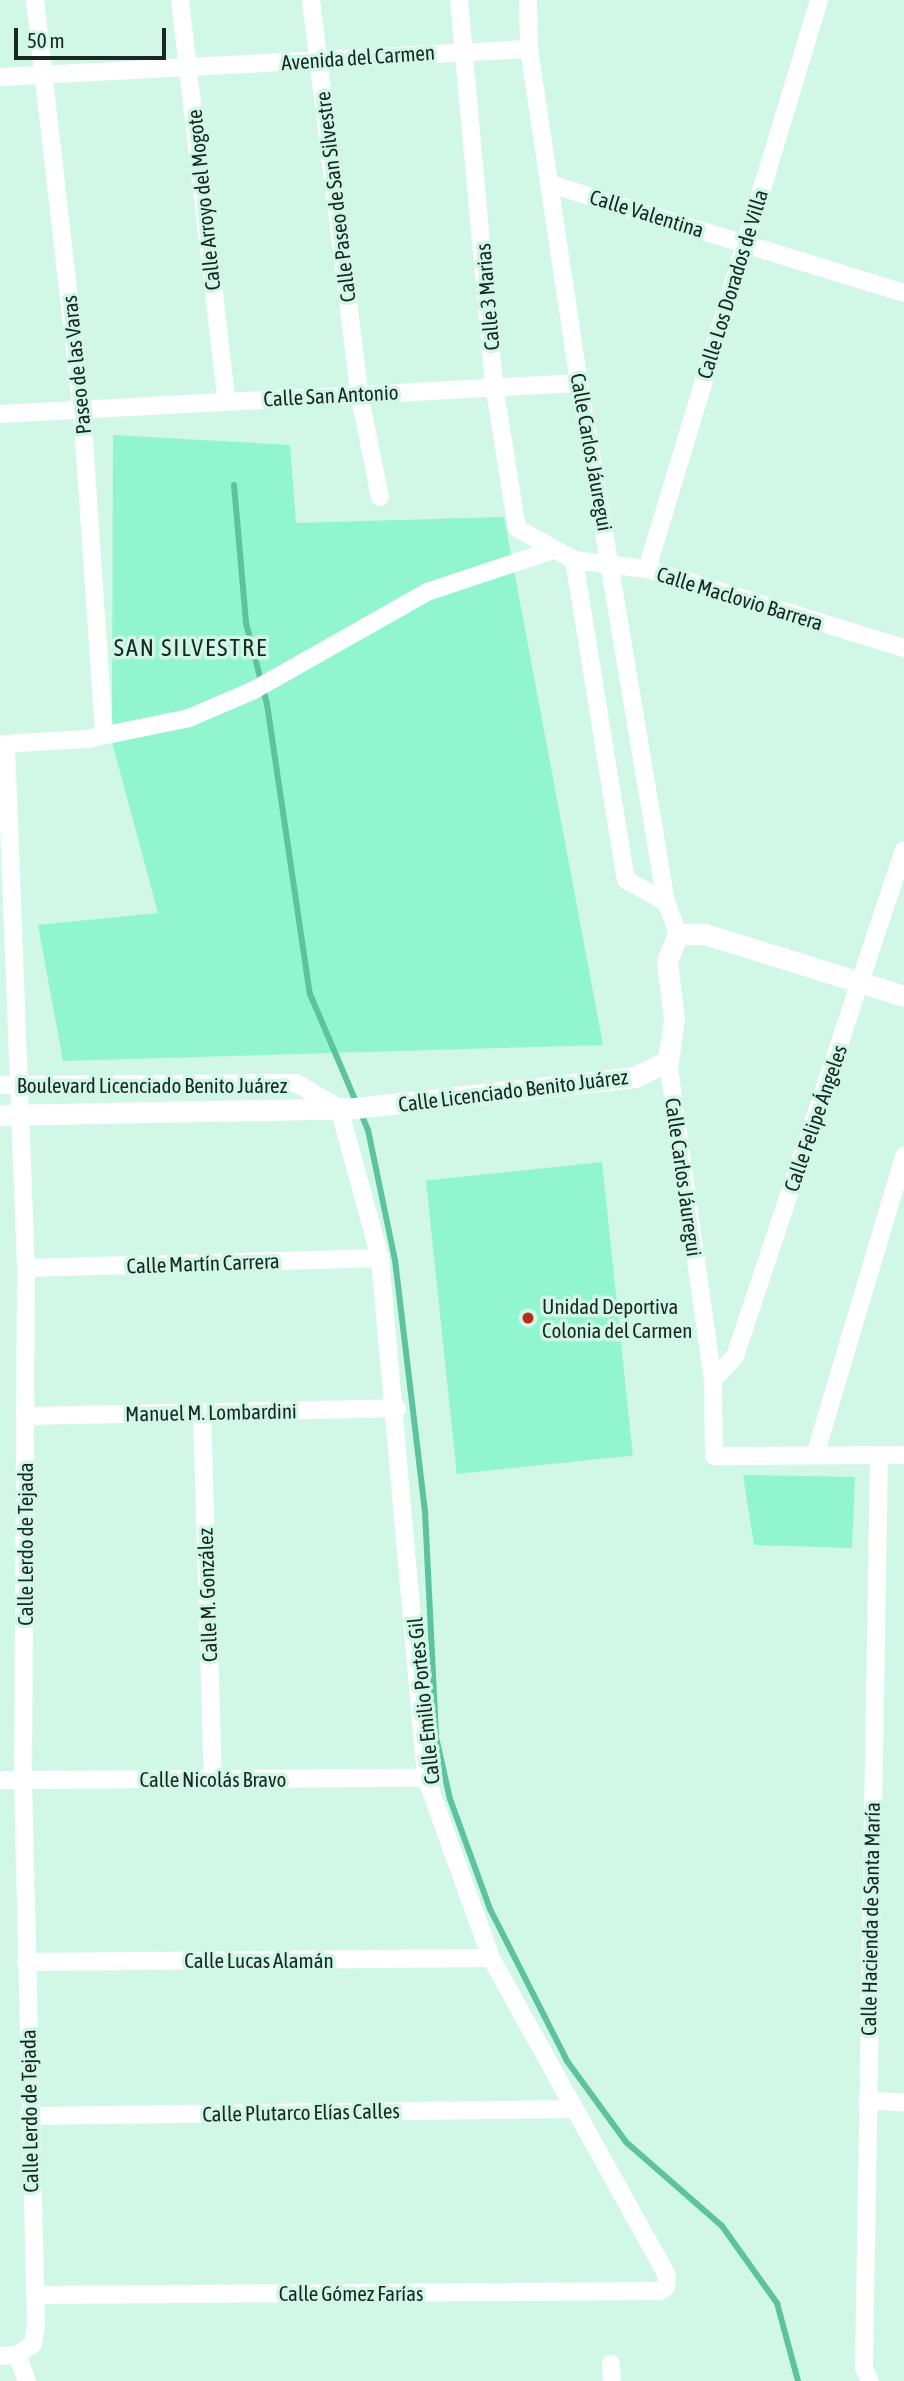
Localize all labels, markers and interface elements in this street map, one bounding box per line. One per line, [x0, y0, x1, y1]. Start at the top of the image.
scale bar [18, 14, 170, 58]
text: 50 m [27, 28, 65, 52]
street label: Avenida del Carmen [280, 39, 436, 75]
street label: Calle Paseo de San Silvestre [310, 90, 360, 304]
street label: Calle Arroyo del Mogote [181, 108, 225, 292]
street label: Calle Valentina [587, 184, 707, 242]
street label: Calle Los Dorados de Villa [691, 186, 773, 382]
street label: Calle 3 Marias [470, 242, 504, 352]
street label: Paseo de las Varas [56, 294, 96, 436]
street label: Calle Carlos Jáuregui [566, 371, 618, 533]
street label: Calle San Antonio [263, 379, 399, 411]
street label: Calle Maclovio Barrera [654, 561, 826, 635]
district label: SAN SILVESTRE [115, 634, 267, 662]
street label: Calle Felipe Ángeles [778, 1041, 852, 1195]
street label: Calle Licenciado Benito Juárez [397, 1063, 629, 1117]
street label: Boulevard Licenciado Benito Juárez [17, 1072, 287, 1098]
street label: Calle Carlos Jáuregui [660, 1096, 708, 1258]
street label: Calle Martín Carrera [126, 1248, 280, 1278]
place label: Unidad Deportiva Colonia del Carmen [542, 1293, 692, 1343]
marker: Unidad Deportiva Colonia del Carmen [520, 1310, 536, 1326]
street label: Manuel M. Lombardini [125, 1398, 297, 1426]
street label: Calle Lerdo de Tejada [12, 1462, 38, 1626]
street label: Calle M. González [192, 1528, 222, 1662]
street label: Calle Emilio Portes Gil [402, 1616, 444, 1786]
street label: Calle Nicolás Bravo [140, 1766, 286, 1792]
street label: Calle Hacienda de Santa María [855, 1802, 885, 2036]
street label: Calle Lucas Alamán [184, 1947, 334, 1973]
street label: Calle Lerdo de Tejada [15, 2029, 43, 2193]
street label: Calle Plutarco Elías Calles [202, 2098, 400, 2126]
street label: Calle Gómez Farías [279, 2280, 423, 2306]

